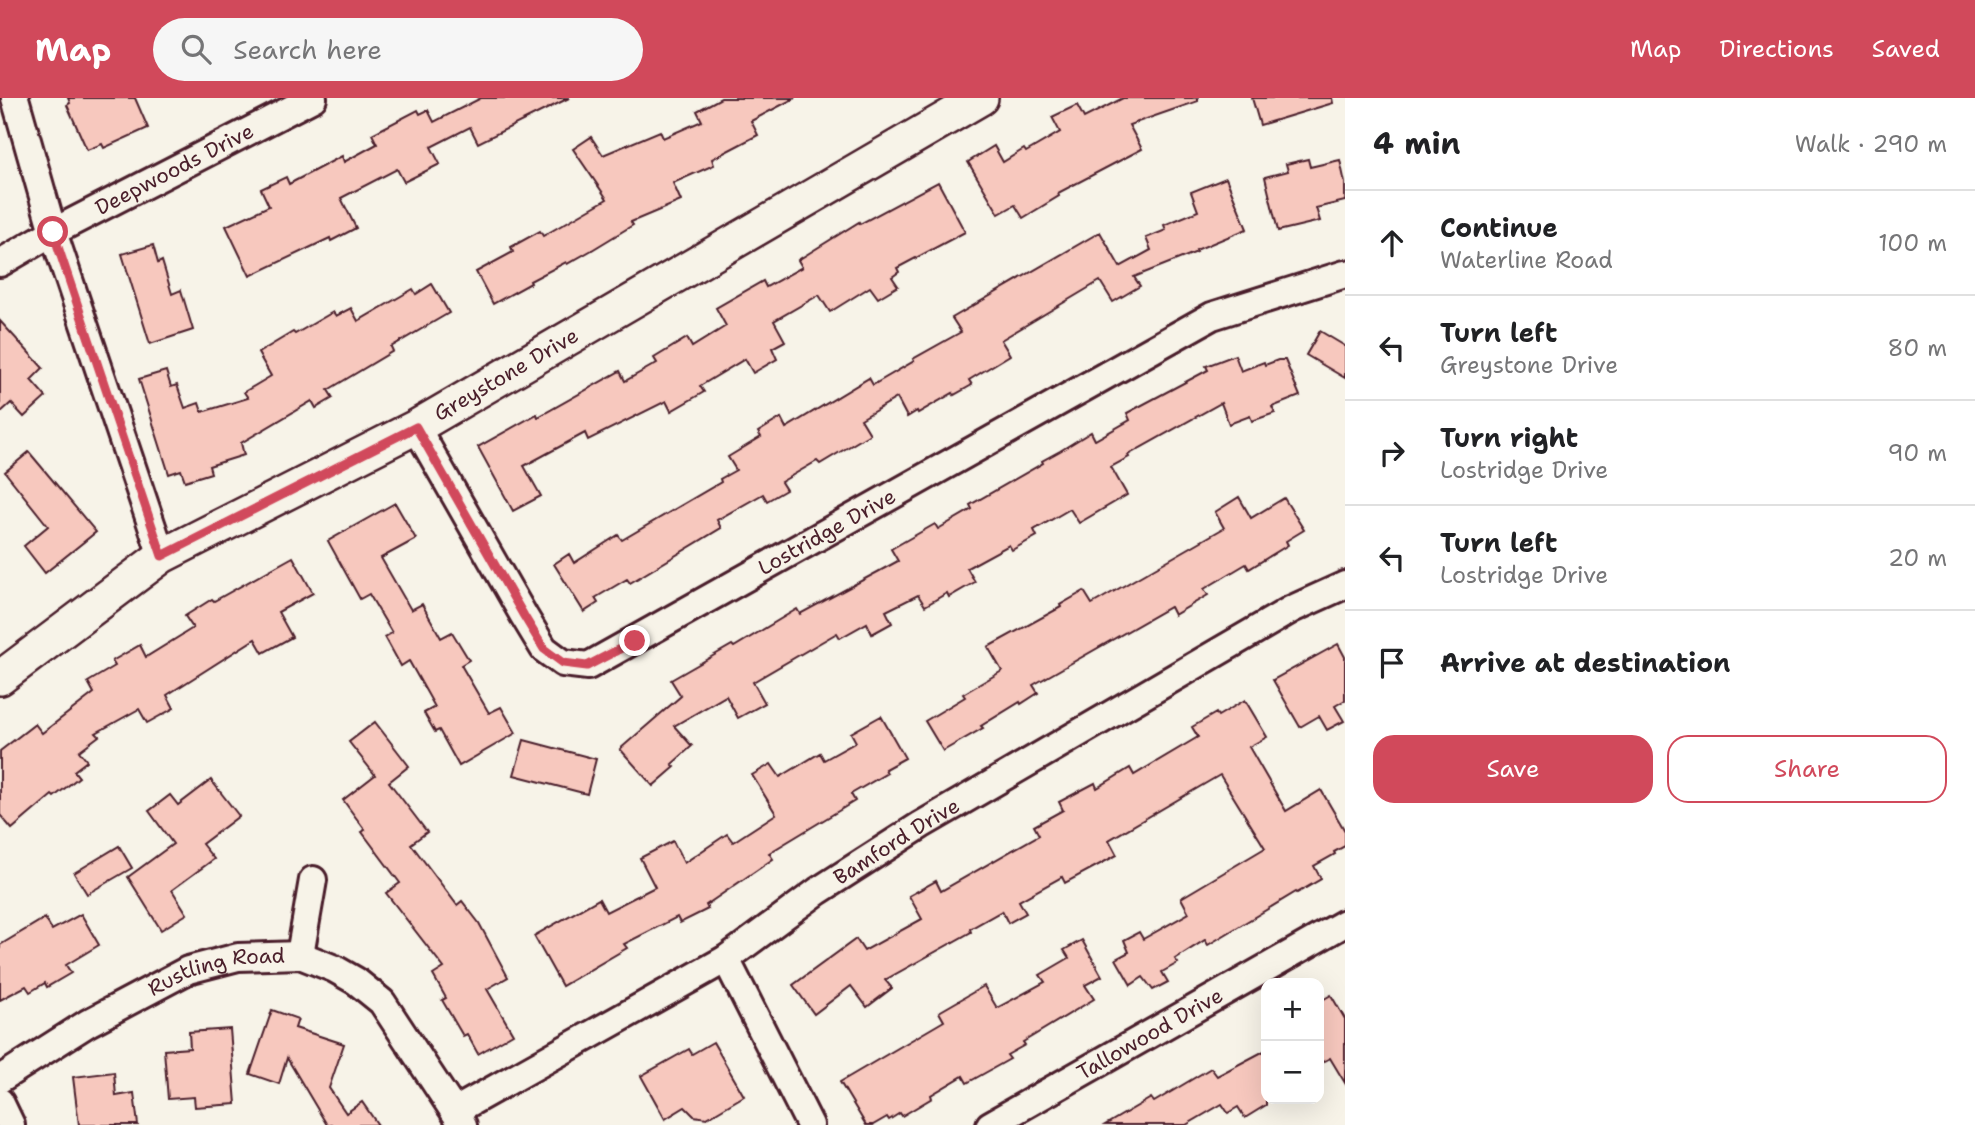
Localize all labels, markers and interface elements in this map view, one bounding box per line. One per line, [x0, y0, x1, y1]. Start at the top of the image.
search box [153, 18, 643, 81]
text: Map [35, 27, 111, 72]
icon: search [177, 30, 215, 68]
text: Search here [233, 32, 382, 67]
text: Map [1630, 33, 1681, 65]
text: Directions [1719, 33, 1834, 65]
text: Saved [1872, 33, 1940, 65]
street label: Deepwoods Drive [90, 117, 258, 222]
text: 4 min [1373, 123, 1460, 164]
text: Walk · 290 m [1795, 129, 1947, 159]
text: Continue [1440, 210, 1558, 245]
route start [37, 216, 68, 247]
icon: ahead [1373, 224, 1411, 262]
text: 100 m [1878, 228, 1947, 258]
text: Waterline Road [1440, 245, 1613, 275]
text: Turn left [1440, 315, 1557, 350]
street label: Greystone Drive [429, 321, 584, 428]
icon: left [1373, 329, 1411, 367]
text: 80 m [1888, 333, 1947, 363]
text: Greystone Drive [1440, 350, 1618, 380]
text: Turn right [1440, 420, 1578, 455]
icon: right [1373, 434, 1411, 472]
text: 90 m [1887, 438, 1947, 468]
text: Lostridge Drive [1440, 455, 1608, 485]
street label: Lostridge Drive [753, 482, 901, 582]
text: Turn left [1440, 525, 1557, 560]
icon: left [1373, 539, 1411, 577]
text: 20 m [1888, 543, 1947, 573]
text: Lostridge Drive [1440, 560, 1608, 590]
route end [619, 625, 650, 656]
icon: arrive [1373, 644, 1411, 682]
text: Arrive at destination [1440, 645, 1730, 680]
button: Save [1373, 735, 1653, 803]
button: Share [1667, 735, 1947, 803]
street label: Bamford Drive [828, 792, 965, 891]
street label: Rustling Road [143, 941, 285, 1003]
map controls [1261, 978, 1324, 1104]
button: + [1261, 978, 1324, 1041]
street label: Tallowood Drive [1072, 981, 1228, 1087]
button: − [1261, 1041, 1324, 1104]

